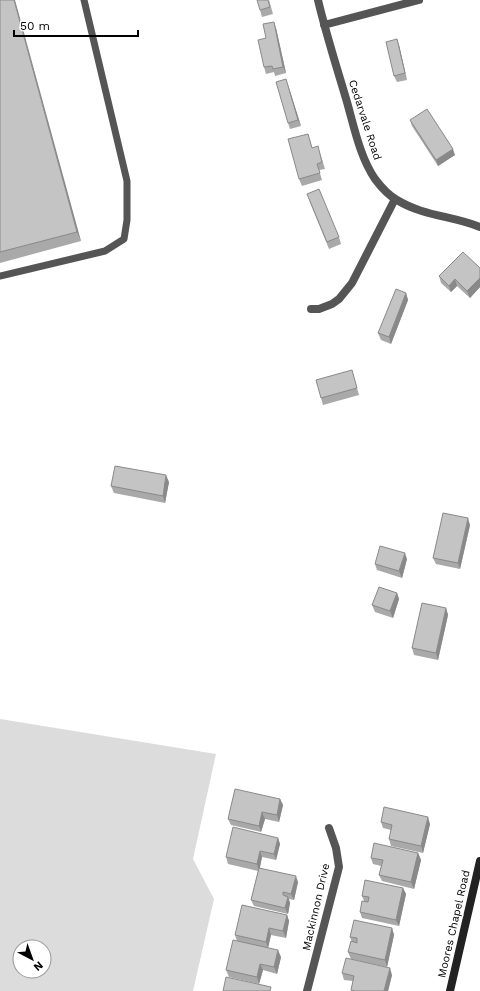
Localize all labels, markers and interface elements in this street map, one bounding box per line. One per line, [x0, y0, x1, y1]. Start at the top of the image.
scale bar [14, 12, 138, 38]
text: 50 m [20, 19, 50, 33]
street label: Cedarvale Road [346, 78, 384, 162]
street label: Mackinnon Drive [300, 862, 332, 952]
street label: Moores Chapel Road [435, 869, 473, 979]
north arrow [12, 939, 52, 979]
text: N [31, 959, 46, 974]

